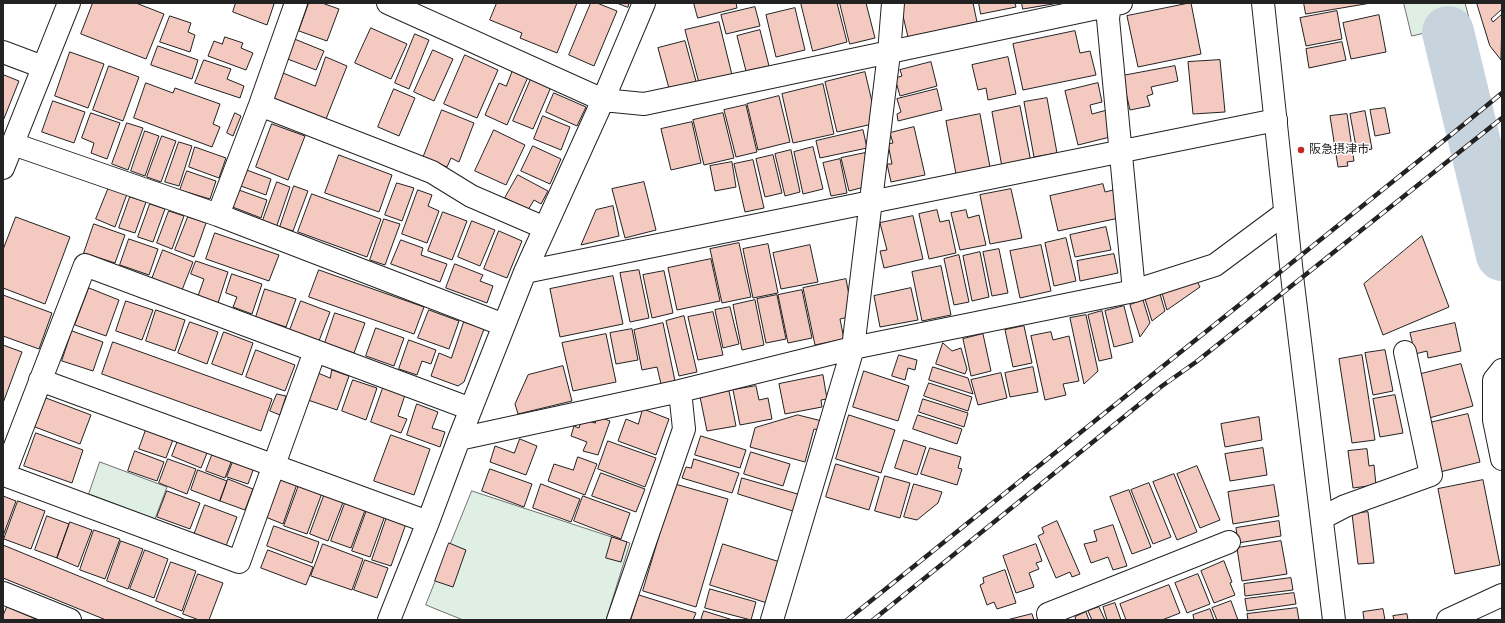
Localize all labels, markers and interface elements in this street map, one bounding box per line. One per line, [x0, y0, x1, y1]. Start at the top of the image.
place label: 阪急摂津市 [1309, 143, 1369, 157]
marker: 阪急摂津市 [1296, 145, 1306, 155]

